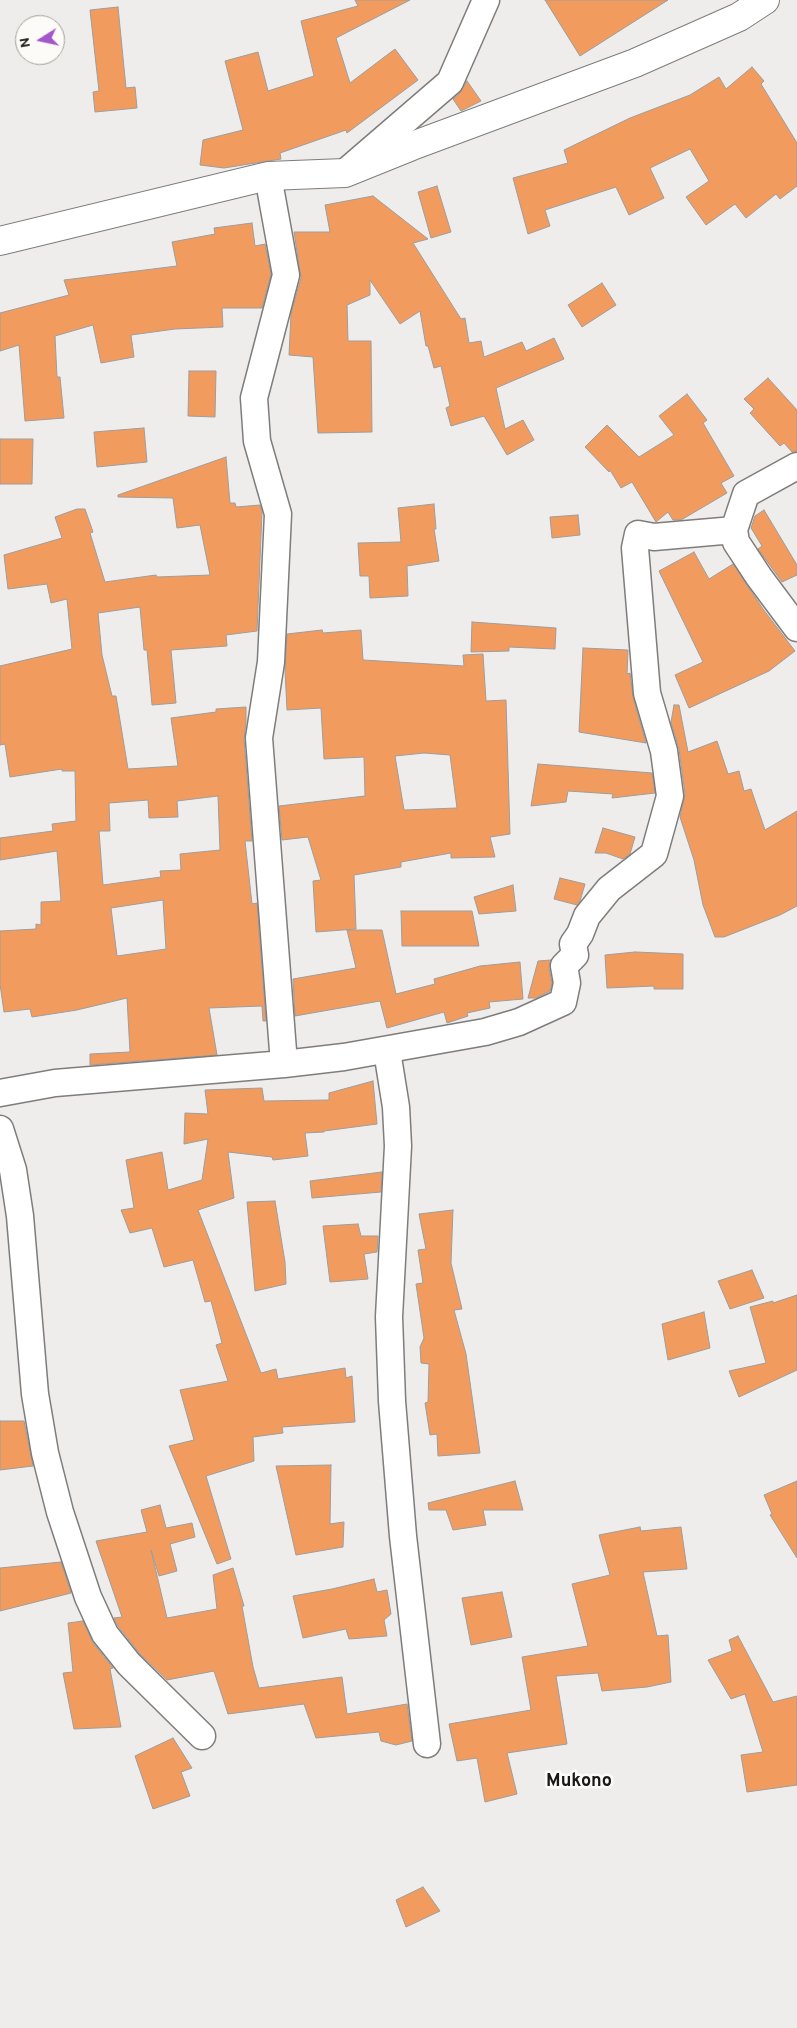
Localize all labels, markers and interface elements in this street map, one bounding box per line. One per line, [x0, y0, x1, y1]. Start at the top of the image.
north arrow [15, 15, 65, 65]
text: N [16, 36, 35, 49]
district label: Mukono [546, 1771, 612, 1793]

